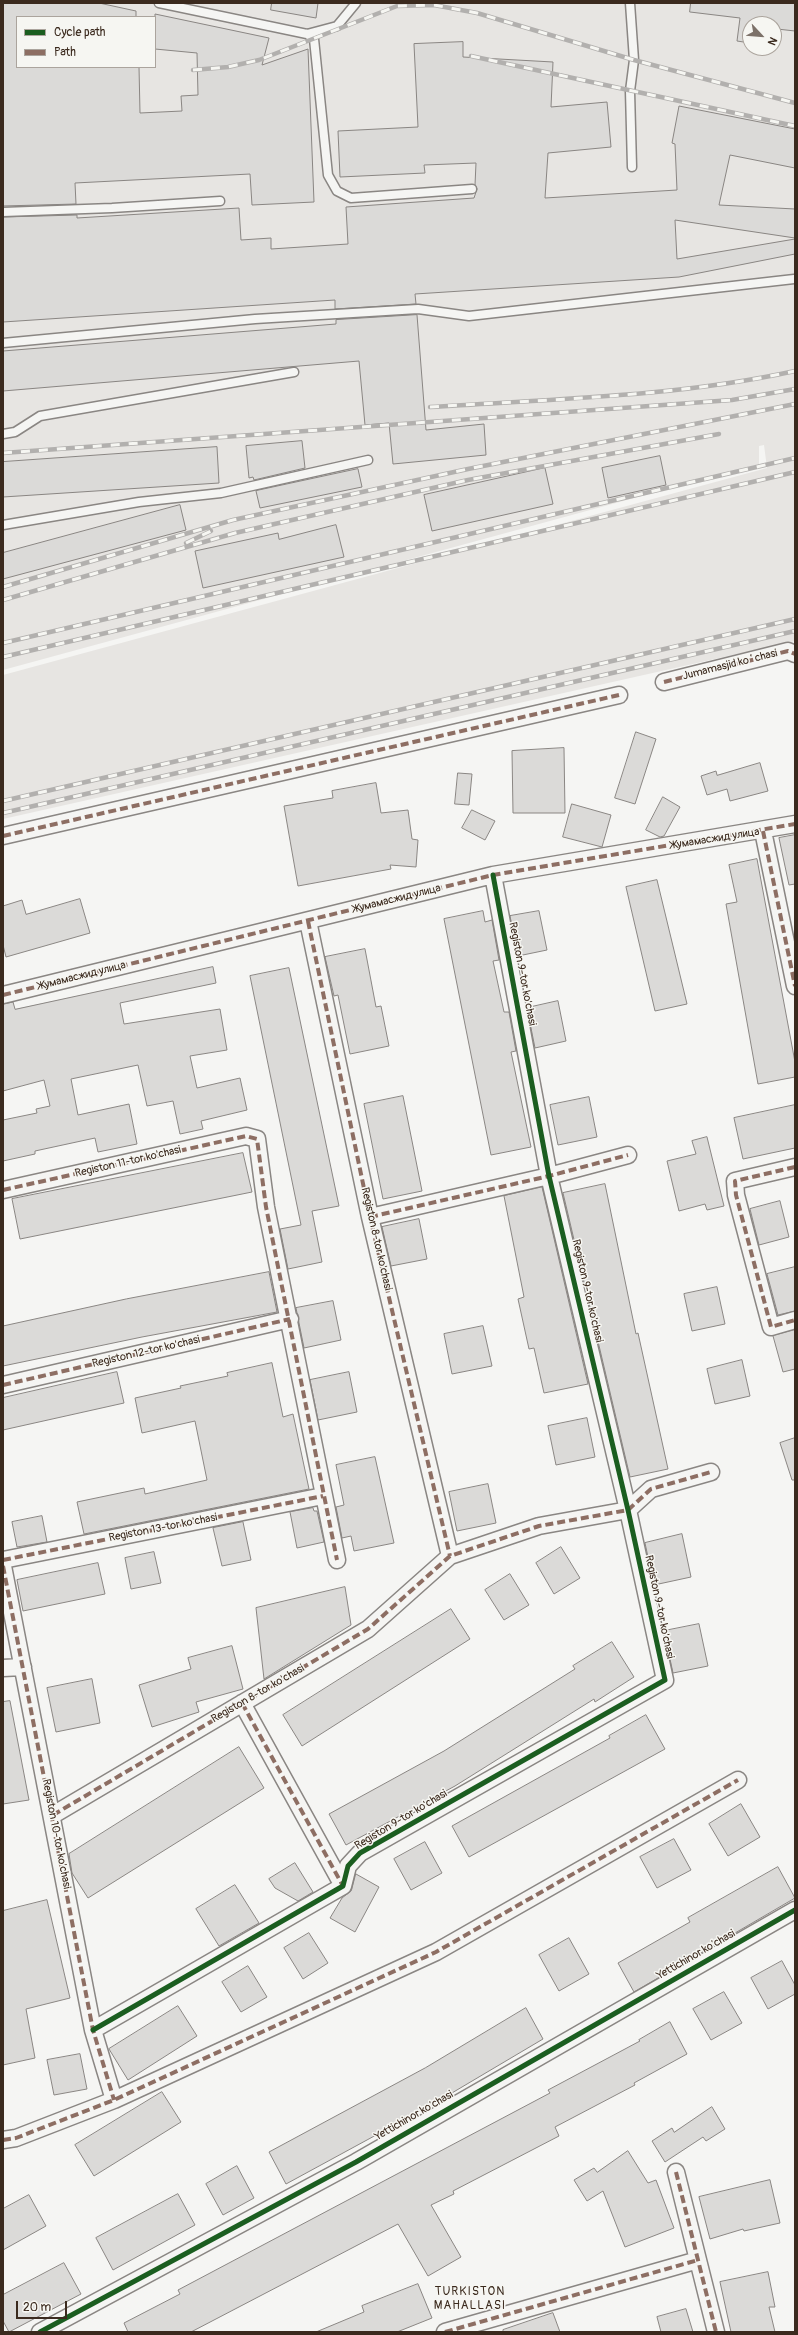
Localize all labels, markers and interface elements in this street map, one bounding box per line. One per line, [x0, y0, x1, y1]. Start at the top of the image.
legend [16, 16, 156, 68]
north arrow [742, 16, 782, 56]
text: Cycle path [54, 25, 105, 40]
text: N [765, 35, 780, 47]
text: Path [54, 45, 76, 60]
street label: Jumamasjid koʻchasi [681, 647, 779, 683]
street label: Жумамасжид улица [670, 825, 760, 853]
street label: Жумамасжид улица [352, 882, 442, 916]
street label: Registon 9-tor ko'chasi [505, 921, 539, 1027]
street label: Жумамасжид улица [37, 959, 127, 993]
street label: Registon 11-tor ko'chasi [74, 1143, 182, 1181]
street label: Registon 8-tor ko'chasi [358, 1186, 394, 1292]
street label: Registon 9-tor ko'chasi [569, 1238, 605, 1344]
street label: Registon 12-tor ko'chasi [91, 1333, 201, 1371]
street label: Registon 13-tor ko'chasi [108, 1511, 218, 1545]
street label: Registon 9-tor ko'chasi [642, 1554, 676, 1660]
street label: Registon 8-tor ko'chasi [209, 1662, 307, 1726]
street label: Registon 10-tor ko'chasi [39, 1778, 73, 1890]
street label: Registon 9-tor ko'chasi [352, 1787, 450, 1853]
street label: Yettichinor ko‘chasi [654, 1927, 738, 1983]
street label: Yettichinor ko‘chasi [372, 2088, 456, 2144]
district label: TURKISTON MAHALLASI [434, 2285, 506, 2313]
scale bar [18, 2293, 69, 2319]
text: 20 m [23, 2300, 51, 2315]

